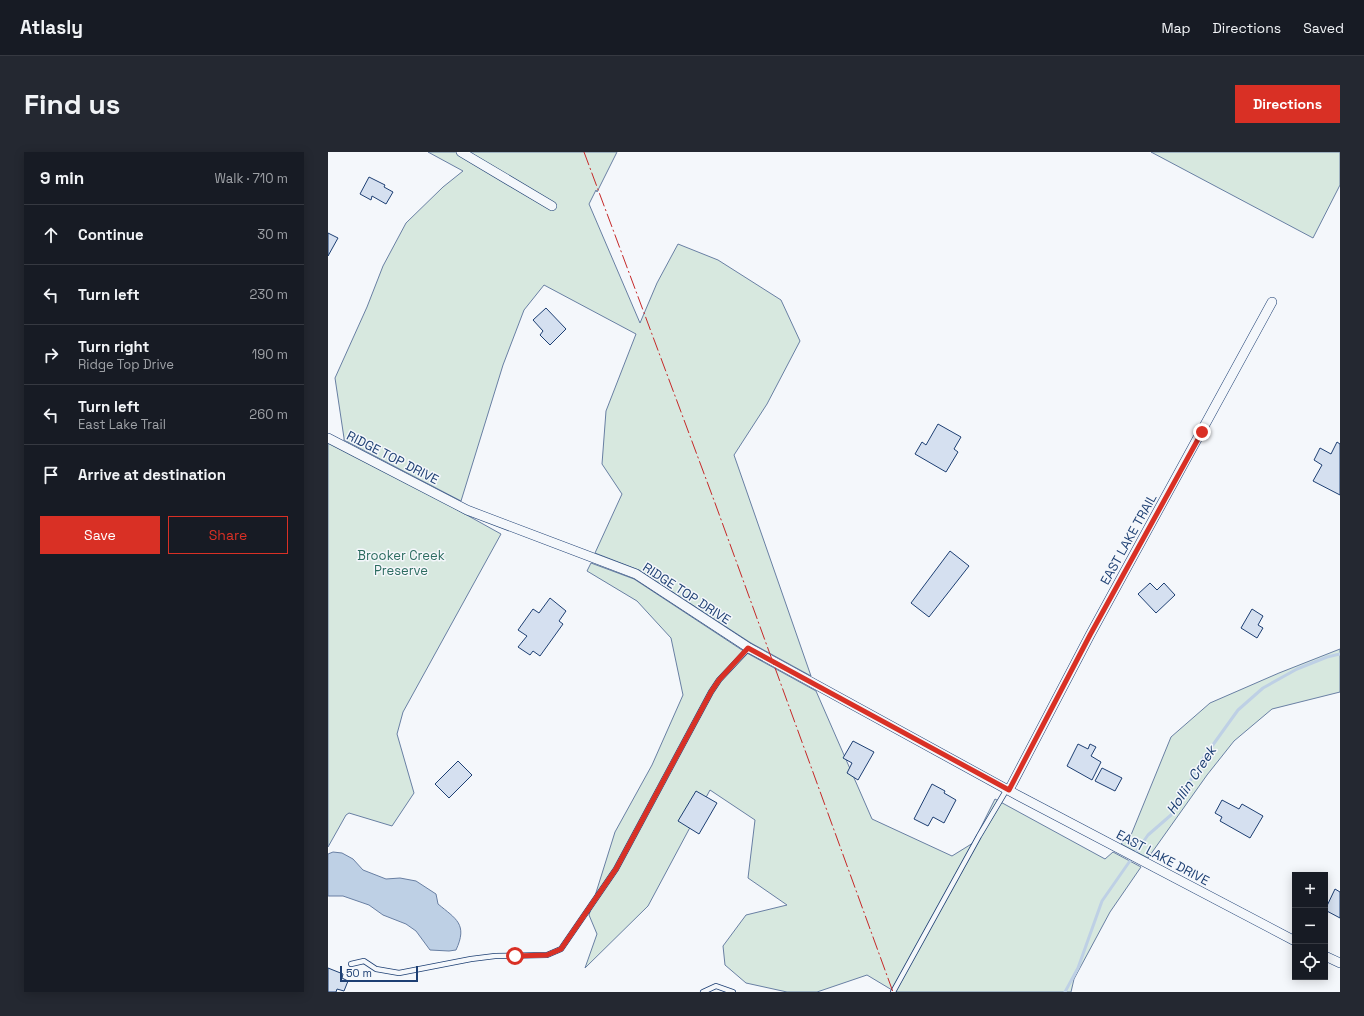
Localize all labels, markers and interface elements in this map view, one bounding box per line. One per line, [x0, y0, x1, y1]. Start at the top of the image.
text: Atlasly [20, 15, 83, 40]
text: Map [1161, 19, 1191, 37]
text: Directions [1213, 19, 1281, 37]
text: Saved [1303, 19, 1344, 37]
button: Directions [1235, 85, 1340, 123]
text: Find us [24, 86, 121, 122]
text: 9 min [40, 167, 84, 189]
text: Walk · 710 m [215, 170, 288, 187]
icon: ahead [40, 224, 62, 246]
text: Continue [78, 225, 144, 244]
text: 30 m [257, 226, 288, 243]
icon: left [40, 284, 62, 306]
text: Turn left [78, 285, 140, 304]
text: 230 m [250, 286, 288, 303]
text: Turn right [78, 337, 149, 356]
icon: right [40, 344, 62, 366]
text: 190 m [252, 346, 288, 363]
text: Ridge Top Drive [78, 356, 174, 373]
text: Turn left [78, 397, 140, 416]
icon: left [40, 404, 62, 426]
text: 260 m [249, 406, 288, 423]
text: East Lake Trail [78, 416, 166, 433]
route end [1193, 423, 1211, 441]
street label: RIDGE TOP DRIVE [344, 427, 442, 488]
icon: arrive [40, 464, 62, 486]
text: Arrive at destination [78, 465, 226, 484]
street label: EAST LAKE TRAIL [1096, 491, 1160, 588]
button: Save [40, 516, 160, 554]
button: Share [168, 516, 288, 554]
park label: Brooker Creek Preserve [357, 547, 445, 579]
street label: RIDGE TOP DRIVE [640, 559, 734, 628]
water label: Hollin Creek [1162, 741, 1221, 818]
street label: EAST LAKE DRIVE [1113, 826, 1212, 889]
map controls [1292, 872, 1328, 980]
button: + [1292, 872, 1328, 908]
button: − [1292, 908, 1328, 944]
button: locate [1292, 944, 1328, 980]
route start [506, 947, 524, 965]
scale bar [340, 964, 418, 983]
text: 50 m [346, 966, 372, 980]

